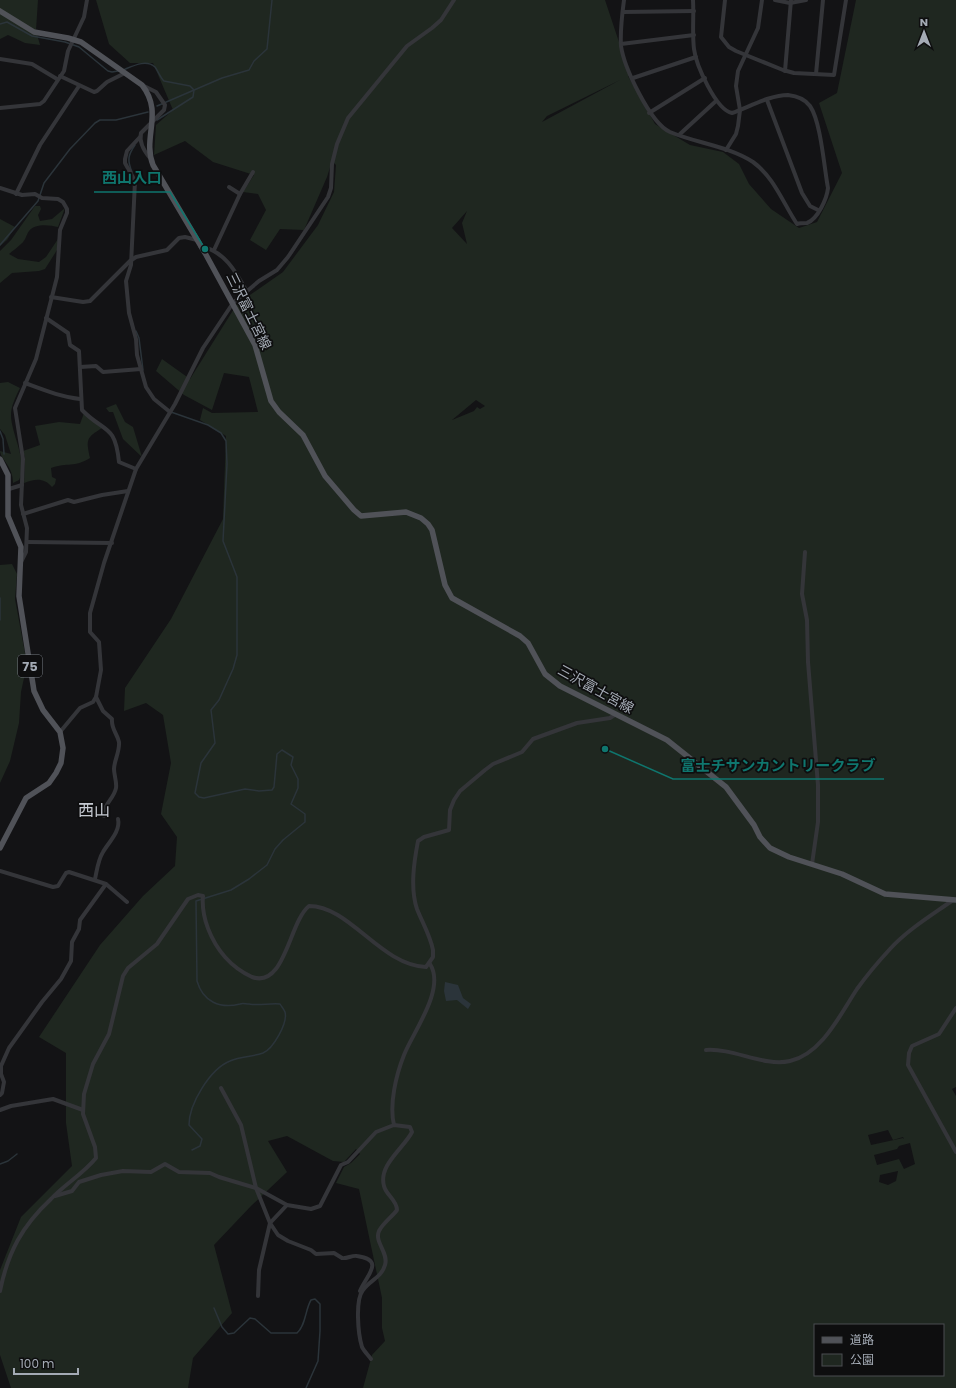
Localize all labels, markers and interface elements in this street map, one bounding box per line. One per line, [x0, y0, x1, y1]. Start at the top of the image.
north arrow [904, 12, 944, 52]
text: N [920, 14, 928, 30]
callout: 西山入口 [94, 165, 170, 192]
text: 西山入口 [102, 167, 162, 188]
street label: 三沢富士宮線 [222, 269, 276, 353]
road number: 75 [18, 655, 42, 677]
street label: 三沢富士宮線 [554, 660, 638, 718]
callout: 富士チサンカントリークラブ [673, 752, 884, 779]
text: 富士チサンカントリークラブ [680, 755, 876, 776]
district label: 西山 [78, 799, 110, 822]
legend [814, 1324, 944, 1376]
text: 道路 [850, 1331, 874, 1348]
scale bar [14, 1350, 78, 1376]
text: 公園 [850, 1351, 874, 1368]
text: 100 m [20, 1355, 54, 1372]

